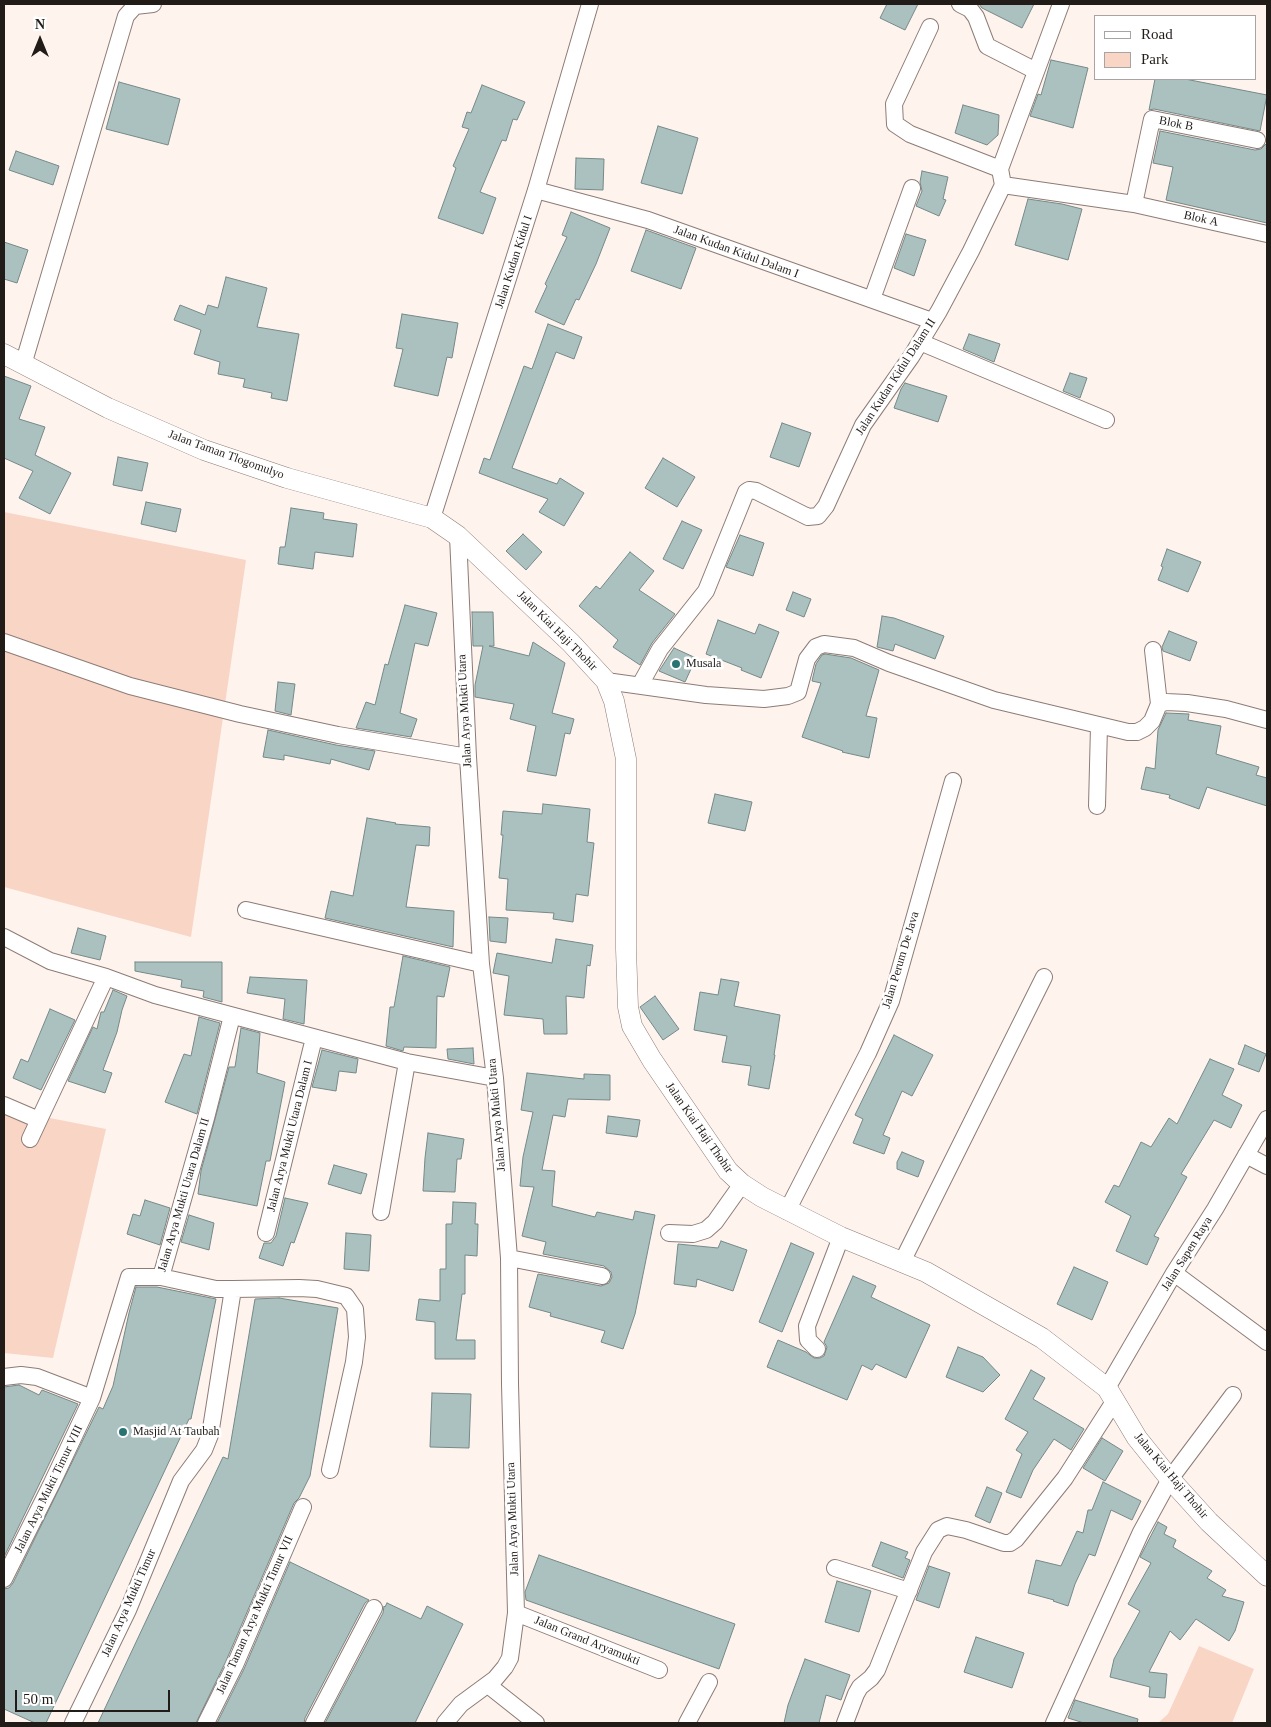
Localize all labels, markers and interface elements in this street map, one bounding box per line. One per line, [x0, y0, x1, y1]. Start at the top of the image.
north arrow [15, 15, 65, 65]
legend [1094, 15, 1256, 80]
text: N [35, 17, 45, 32]
text: Road [1141, 26, 1173, 42]
text: Park [1141, 51, 1169, 67]
street label: Blok B [1158, 114, 1194, 134]
street label: Blok A [1182, 208, 1220, 230]
street label: Jalan Kudan Kidul I [492, 214, 536, 310]
street label: Jalan Kudan Kidul Dalam I [672, 223, 800, 281]
street label: Jalan Kudan Kidul Dalam II [853, 316, 939, 438]
street label: Jalan Taman Tlogomulyo [166, 427, 286, 483]
street label: Jalan Kiai Haji Thohir [514, 588, 600, 674]
street label: Jalan Arya Mukti Utara [455, 654, 475, 768]
place label: Musala [686, 657, 721, 671]
marker: Musala [670, 658, 682, 670]
street label: Jalan Perum De Java [879, 910, 923, 1010]
street label: Jalan Arya Mukti Utara [485, 1058, 509, 1172]
street label: Jalan Arya Mukti Utara Dalam I [264, 1059, 316, 1213]
street label: Jalan Kiai Haji Thohir [662, 1080, 736, 1176]
street label: Jalan Arya Mukti Utara Dalam II [155, 1116, 213, 1274]
street label: Jalan Sapen Raya [1158, 1214, 1216, 1294]
street label: Jalan Arya Mukti Timur VIII [12, 1423, 86, 1555]
place label: Masjid At Taubah [133, 1425, 219, 1439]
marker: Masjid At Taubah [117, 1426, 129, 1438]
street label: Jalan Kiai Haji Thohir [1131, 1430, 1211, 1522]
street label: Jalan Arya Mukti Utara [504, 1462, 522, 1576]
street label: Jalan Taman Arya Mukti Timur VII [214, 1534, 296, 1696]
street label: Jalan Arya Mukti Timur [99, 1547, 159, 1659]
street label: Jalan Grand Aryamukti [532, 1613, 642, 1669]
scale bar [18, 1680, 172, 1712]
text: 50 m [23, 1691, 53, 1707]

